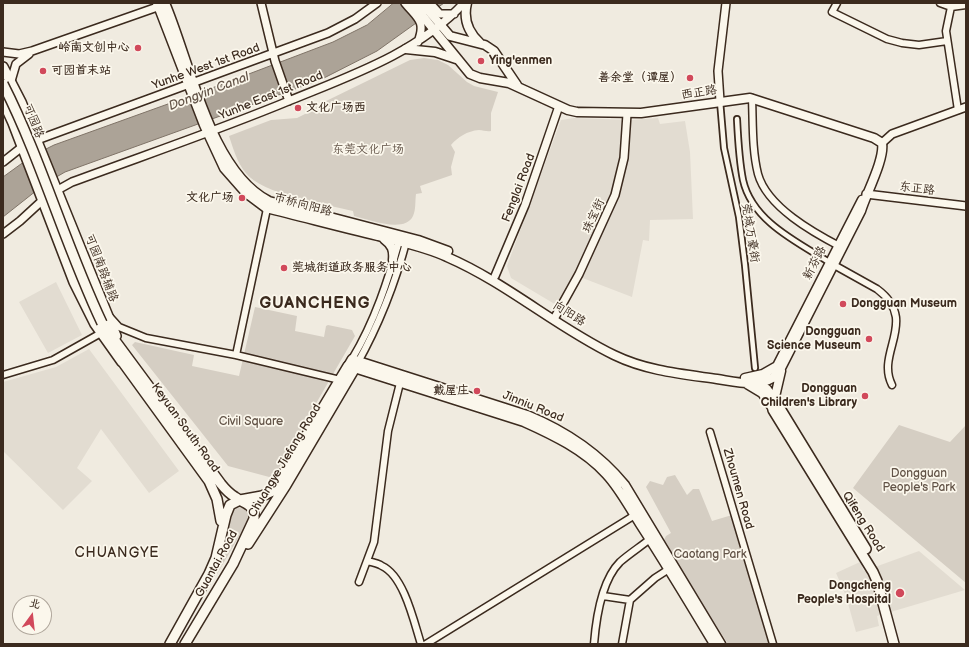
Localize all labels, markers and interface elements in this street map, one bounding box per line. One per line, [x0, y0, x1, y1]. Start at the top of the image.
place label: 岭南文创中心 [58, 41, 130, 55]
street label: Yunhe West 1st Road [150, 41, 262, 93]
marker: 岭南文创中心 [133, 43, 143, 53]
place label: Ying'enmen [489, 54, 552, 68]
marker: Ying'enmen [476, 56, 486, 66]
place label: 可园首末站 [51, 64, 111, 78]
marker: 可园首末站 [38, 66, 48, 76]
water label: Dongyin Canal [166, 69, 252, 115]
street label: Yunhe East 1st Road [217, 69, 325, 123]
place label: 善余堂（谭屋） [598, 71, 682, 85]
marker: 善余堂（谭屋） [685, 73, 695, 83]
street label: 西正路 [680, 83, 718, 103]
place label: 文化广场西 [306, 101, 366, 115]
street label: 可园路 [20, 102, 46, 140]
marker: 文化广场西 [293, 103, 303, 113]
park label: 东莞文化广场 [332, 143, 404, 157]
street label: Fenglai Road [499, 152, 539, 224]
street label: 东正路 [898, 180, 936, 198]
street label: 市桥向阳路 [272, 190, 334, 220]
place label: 文化广场 [186, 191, 234, 205]
marker: 文化广场 [237, 193, 247, 203]
street label: 珠宝街 [580, 197, 608, 235]
street label: 莞城万豪街 [738, 202, 762, 264]
street label: 可园南路辅路 [81, 232, 121, 304]
street label: 新芬路 [800, 244, 830, 282]
place label: 莞城街道政务服务中心 [292, 261, 412, 275]
marker: 莞城街道政务服务中心 [279, 263, 289, 273]
district label: GUANCHENG [260, 294, 370, 314]
place label: Dongguan Museum [851, 297, 957, 311]
street label: 向阳路 [550, 298, 588, 330]
marker: Dongguan Museum [838, 299, 848, 309]
place label: Dongguan Science Museum [767, 325, 861, 353]
marker: Dongguan Science Museum [864, 334, 874, 344]
street label: Keyuan South Road [148, 381, 222, 475]
place label: Dongguan Children's Library [761, 382, 857, 410]
place label: 戴屋庄 [433, 384, 469, 398]
marker: 戴屋庄 [472, 386, 482, 396]
street label: Jinniu Road [500, 388, 566, 426]
marker: Dongguan Children's Library [860, 391, 870, 401]
street label: Chuangye Jiefang Road [245, 402, 325, 520]
park label: Civil Square [219, 415, 283, 429]
street label: Zhoumen Road [720, 447, 756, 531]
park label: Dongguan People's Park [883, 467, 955, 495]
street label: Qifeng Road [839, 489, 887, 555]
street label: Guantai Road [193, 528, 241, 600]
district label: CHUANGYE [74, 545, 160, 561]
park label: Caotang Park [673, 548, 747, 562]
place label: Dongcheng People's Hospital [797, 579, 891, 607]
marker: Dongcheng People's Hospital [894, 587, 906, 599]
north arrow [12, 595, 52, 635]
text: 北 [28, 596, 42, 612]

